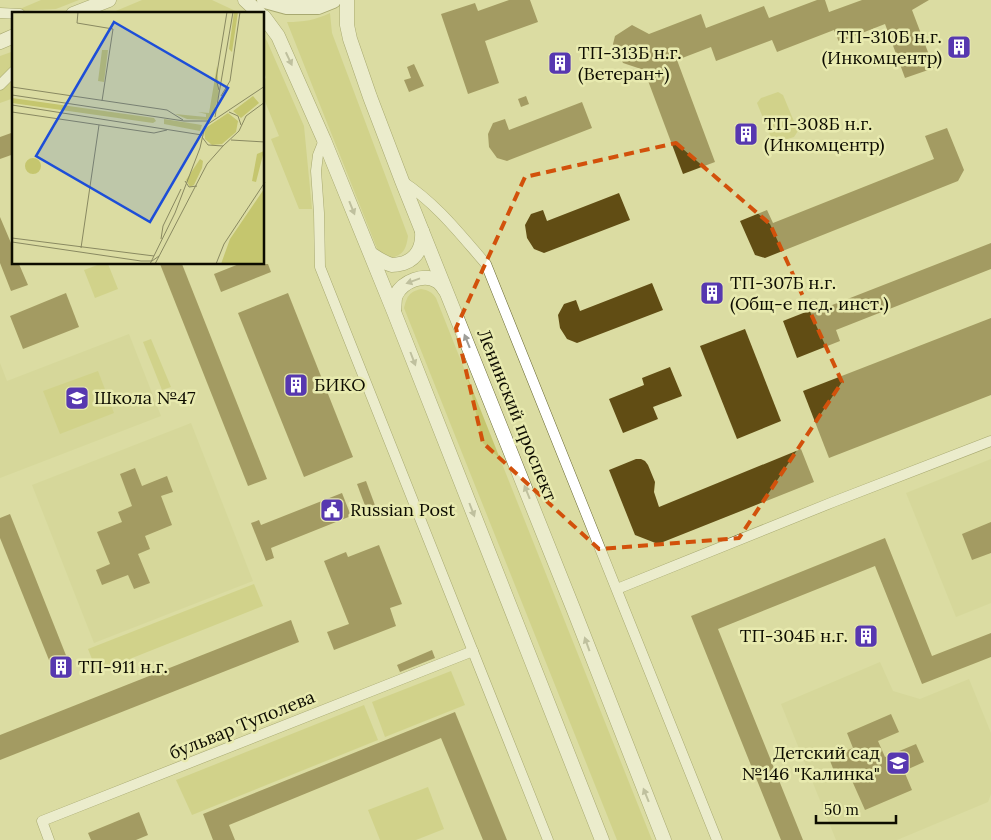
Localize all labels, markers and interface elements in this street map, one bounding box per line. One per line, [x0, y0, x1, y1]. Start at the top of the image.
inset map [12, 12, 265, 265]
place label: ТП-310Б н.г. (Инкомцентр) [822, 25, 942, 69]
building icon: ТП-310Б н.г. (Инкомцентр) [946, 34, 972, 60]
place label: ТП-313Б н.г. (Ветеран+) [578, 41, 682, 85]
building icon: ТП-313Б н.г. (Ветеран+) [547, 50, 573, 76]
one-way arrow [285, 52, 293, 66]
place label: ТП-308Б н.г. (Инкомцентр) [764, 112, 884, 156]
building icon: ТП-308Б н.г. (Инкомцентр) [733, 121, 759, 147]
one-way arrow [348, 201, 356, 216]
place label: ТП-307Б н.г. (Общ-е пед. инст.) [730, 271, 889, 315]
one-way arrow [405, 277, 420, 285]
building icon: ТП-307Б н.г. (Общ-е пед. инст.) [699, 280, 725, 306]
street label: Ленинский проспект [472, 325, 563, 504]
one-way arrow [463, 333, 471, 348]
one-way arrow [409, 352, 417, 366]
building icon: БИКО [283, 372, 309, 398]
place label: БИКО [314, 373, 366, 396]
school or university icon: Школа №47 [64, 385, 90, 411]
place label: Школа №47 [94, 386, 196, 409]
one-way arrow [523, 485, 531, 499]
public building icon: Russian Post [319, 497, 345, 523]
place label: Russian Post [350, 498, 455, 521]
one-way arrow [468, 503, 476, 518]
building icon: ТП-304Б н.г. [853, 623, 879, 649]
place label: ТП-304Б н.г. [740, 624, 848, 647]
one-way arrow [583, 636, 590, 651]
building icon: ТП-911 н.г. [48, 654, 74, 680]
place label: ТП-911 н.г. [78, 655, 168, 678]
street label: бульвар Туполева [166, 685, 318, 764]
place label: Детский сад №146 "Калинка" [742, 741, 880, 785]
school or university icon: Детский сад №146 "Калинка" [885, 750, 911, 776]
one-way arrow [642, 788, 650, 802]
scale bar [816, 792, 896, 824]
text: 50 m [824, 800, 859, 819]

